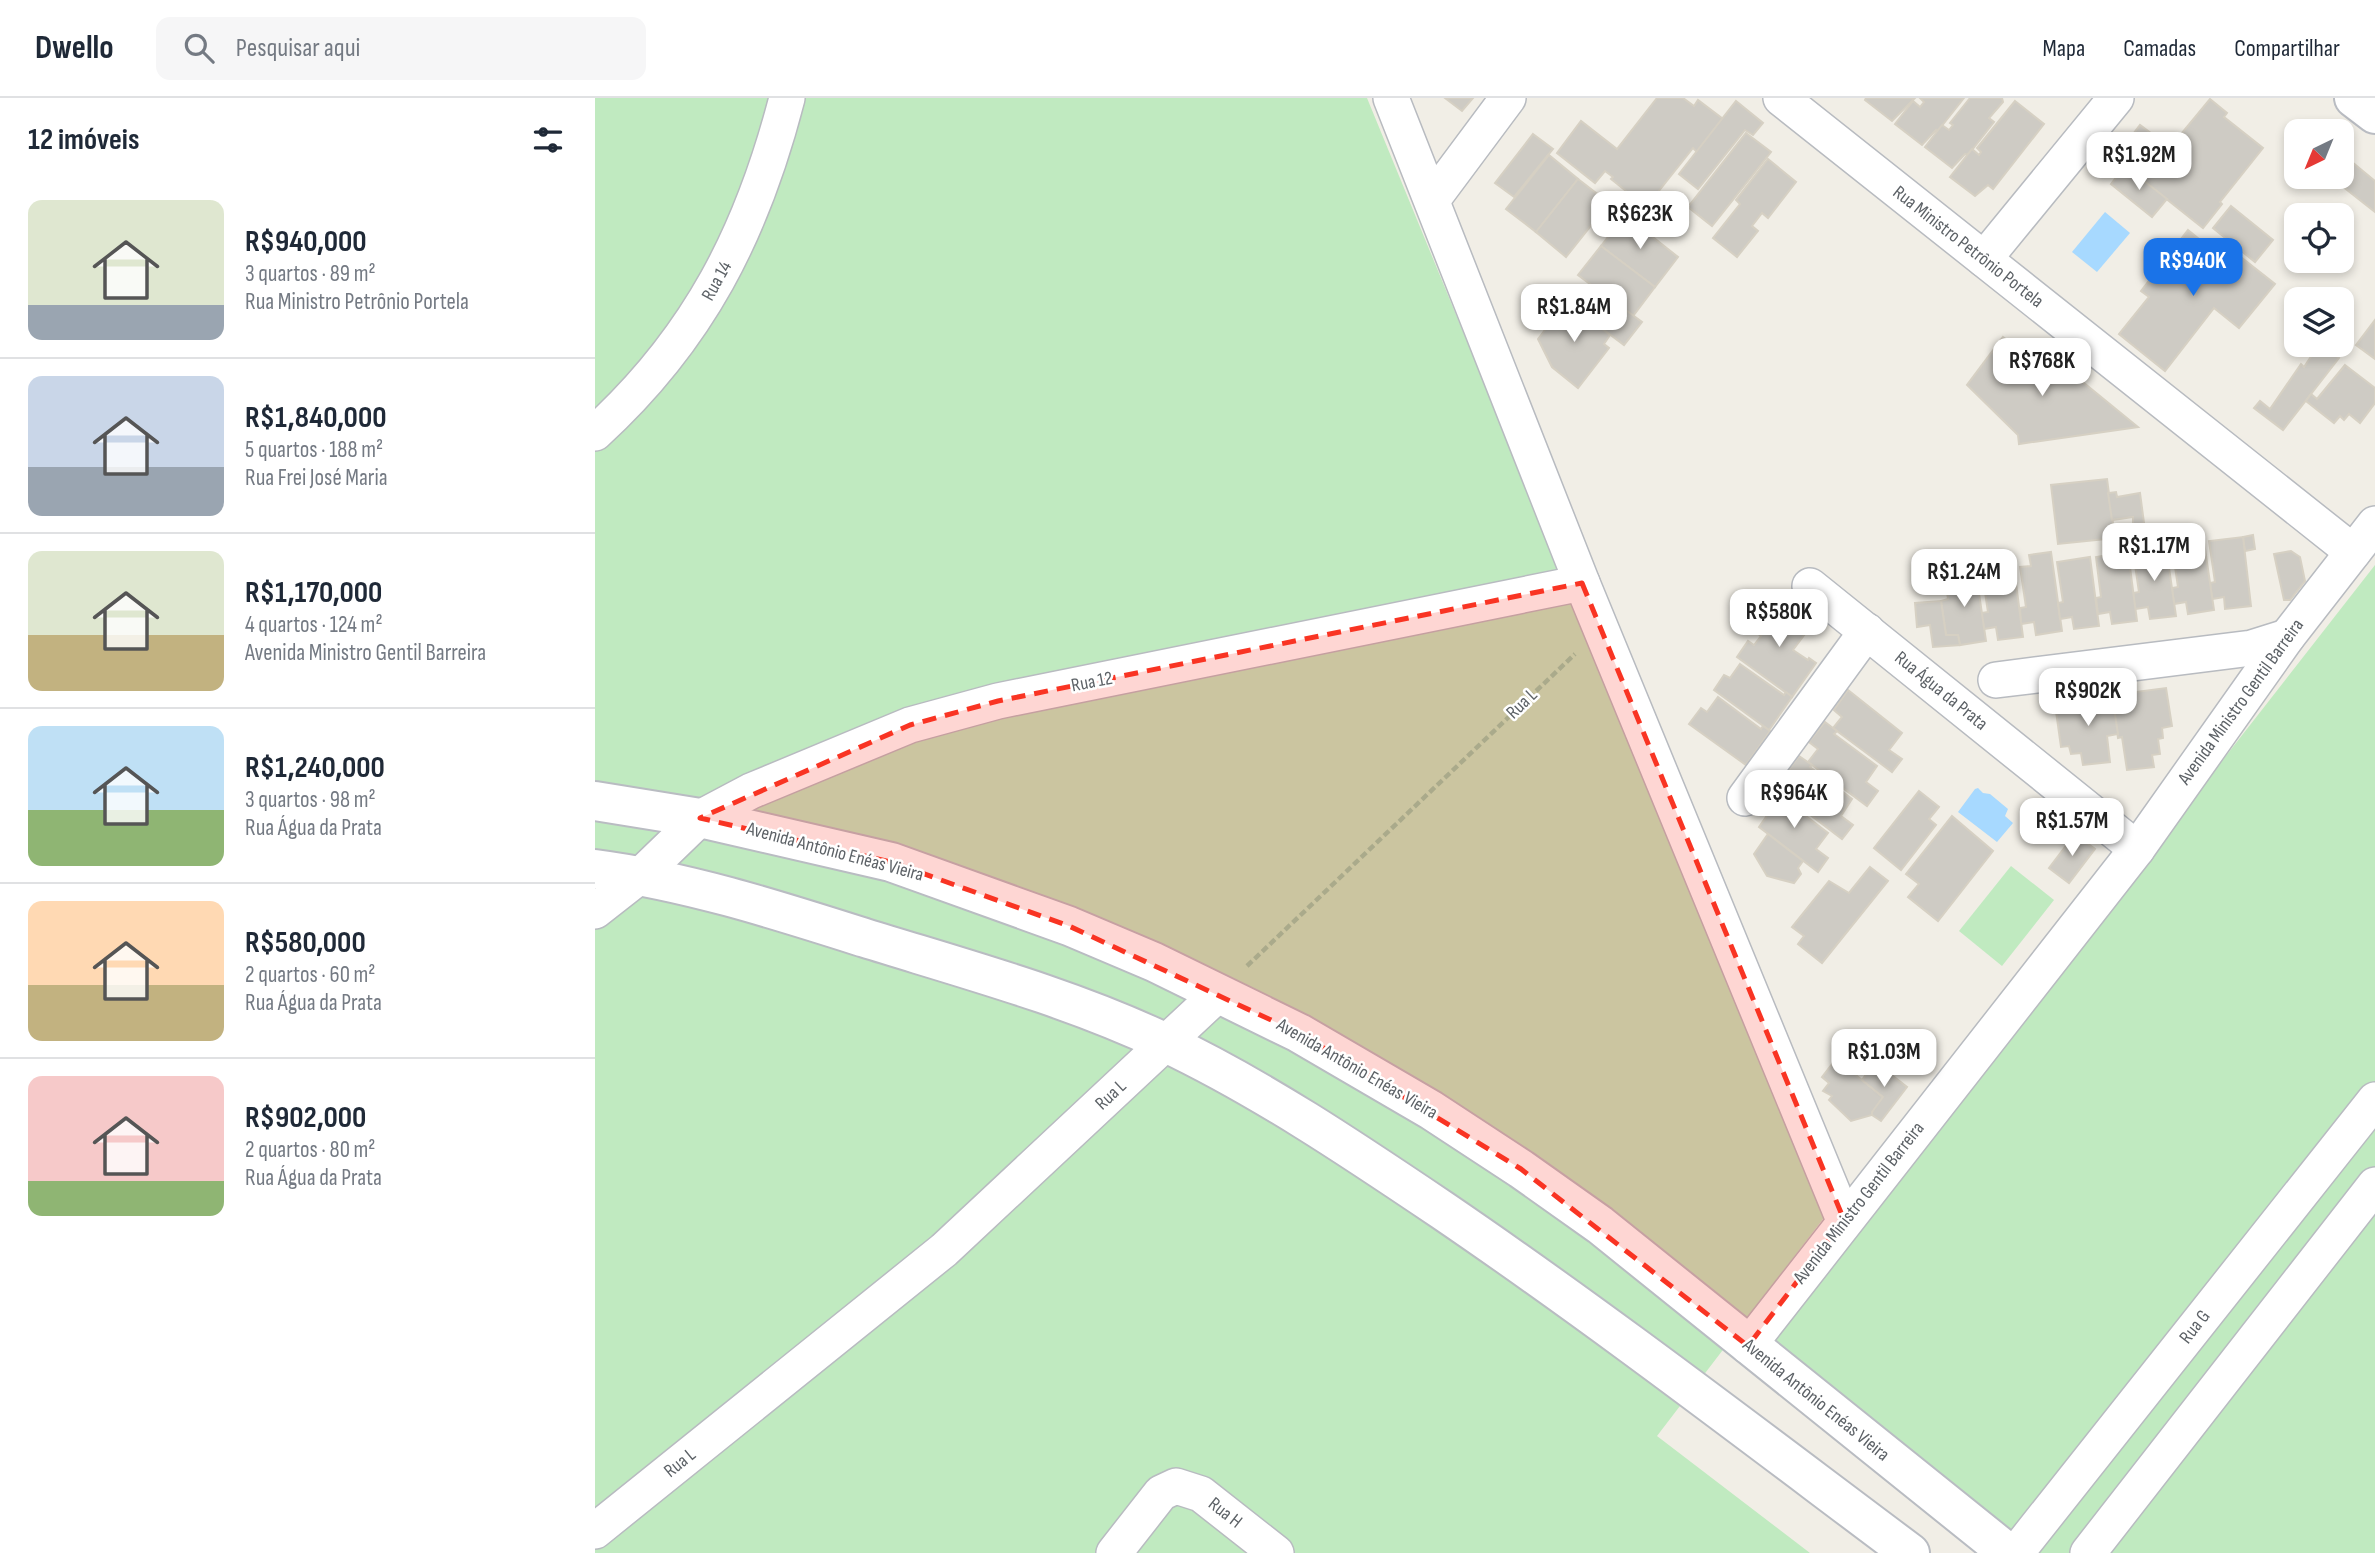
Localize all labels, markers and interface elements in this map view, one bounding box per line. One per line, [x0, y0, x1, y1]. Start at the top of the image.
search box [156, 17, 646, 80]
text: Dwello [35, 28, 114, 68]
icon: search [180, 29, 218, 67]
text: Pesquisar aqui [236, 33, 360, 64]
text: Mapa [2043, 34, 2085, 63]
text: Camadas [2123, 34, 2196, 63]
text: Compartilhar [2234, 34, 2340, 63]
north arrow [2284, 119, 2354, 189]
map controls [2284, 119, 2354, 357]
icon: filters [529, 121, 567, 159]
text: 12 imóveis [28, 122, 139, 158]
pin: R$1.92M [2074, 132, 2204, 192]
text: R$1.92M [2102, 141, 2176, 169]
street label: Rua Ministro Petrônio Portela [1888, 181, 2048, 313]
pin: R$623K [1583, 192, 1697, 251]
text: R$623K [1607, 200, 1673, 228]
button: locate [2284, 203, 2354, 273]
text: R$940,000 [245, 224, 367, 260]
icon: home [84, 228, 168, 312]
pin: R$940K [2136, 238, 2250, 298]
text: R$940K [2160, 247, 2226, 275]
street label: Rua 14 [697, 257, 737, 305]
text: 3 quartos · 89 m² [245, 260, 376, 288]
pin: R$1.84M [1509, 285, 1639, 344]
button: layers [2284, 287, 2354, 357]
text: Rua Ministro Petrônio Portela [245, 288, 469, 316]
text: R$1.84M [1537, 293, 1611, 321]
pin: R$768K [1985, 338, 2099, 398]
text: R$768K [2009, 347, 2075, 375]
text: R$1,840,000 [245, 400, 386, 436]
icon: home [84, 404, 168, 488]
text: 5 quartos · 188 m² [245, 436, 383, 464]
text: Rua Frei José Maria [245, 464, 388, 492]
pin: R$1.17M [2089, 524, 2219, 583]
text: R$1.17M [2118, 532, 2190, 560]
pin: R$1.24M [1899, 550, 2029, 609]
text: R$1.24M [1927, 558, 2001, 586]
text: R$1,170,000 [245, 575, 382, 611]
icon: home [84, 579, 168, 663]
pin: R$580K [1722, 589, 1836, 649]
text: R$580K [1746, 598, 1812, 626]
text: 4 quartos · 124 m² [245, 611, 383, 639]
street label: Avenida Ministro Gentil Barreira [2173, 615, 2309, 790]
text: Avenida Ministro Gentil Barreira [245, 639, 486, 667]
street label: Rua Água da Prata [1890, 646, 1992, 736]
street label: Rua 12 [1069, 667, 1115, 697]
pin: R$902K [2031, 668, 2145, 728]
text: R$902K [2055, 677, 2121, 705]
street label: Rua L [1502, 684, 1542, 724]
text: R$1,240,000 [245, 750, 385, 786]
icon: home [84, 754, 168, 838]
pin: R$964K [1737, 770, 1851, 830]
text: R$964K [1760, 779, 1828, 807]
text: 3 quartos · 98 m² [245, 786, 376, 814]
pin: R$1.57M [2007, 798, 2137, 858]
text: R$1.57M [2036, 807, 2108, 835]
text: Rua Água da Prata [245, 814, 382, 842]
street label: Avenida Antônio Enéas Vieira [743, 817, 926, 887]
text: R$580,000 [245, 925, 366, 961]
icon: home [84, 929, 168, 1013]
text: 2 quartos · 60 m² [245, 961, 375, 989]
text: Rua Água da Prata [245, 989, 382, 1017]
street label: Avenida Antônio Enéas Vieira [1272, 1013, 1442, 1124]
pin: R$1.03M [1819, 1030, 1949, 1089]
text: R$1.03M [1847, 1038, 1921, 1066]
street label: Rua L [1091, 1075, 1131, 1115]
text: R$902,000 [245, 1100, 366, 1136]
icon: home [84, 1104, 168, 1188]
street label: Avenida Ministro Gentil Barreira [1788, 1117, 1929, 1289]
text: 2 quartos · 80 m² [245, 1136, 375, 1164]
text: Rua Água da Prata [245, 1164, 382, 1192]
street label: Rua G [2175, 1306, 2215, 1348]
street label: Avenida Antônio Enéas Vieira [1737, 1333, 1894, 1466]
street label: Rua L [660, 1443, 700, 1483]
street label: Rua H [1203, 1493, 1247, 1533]

